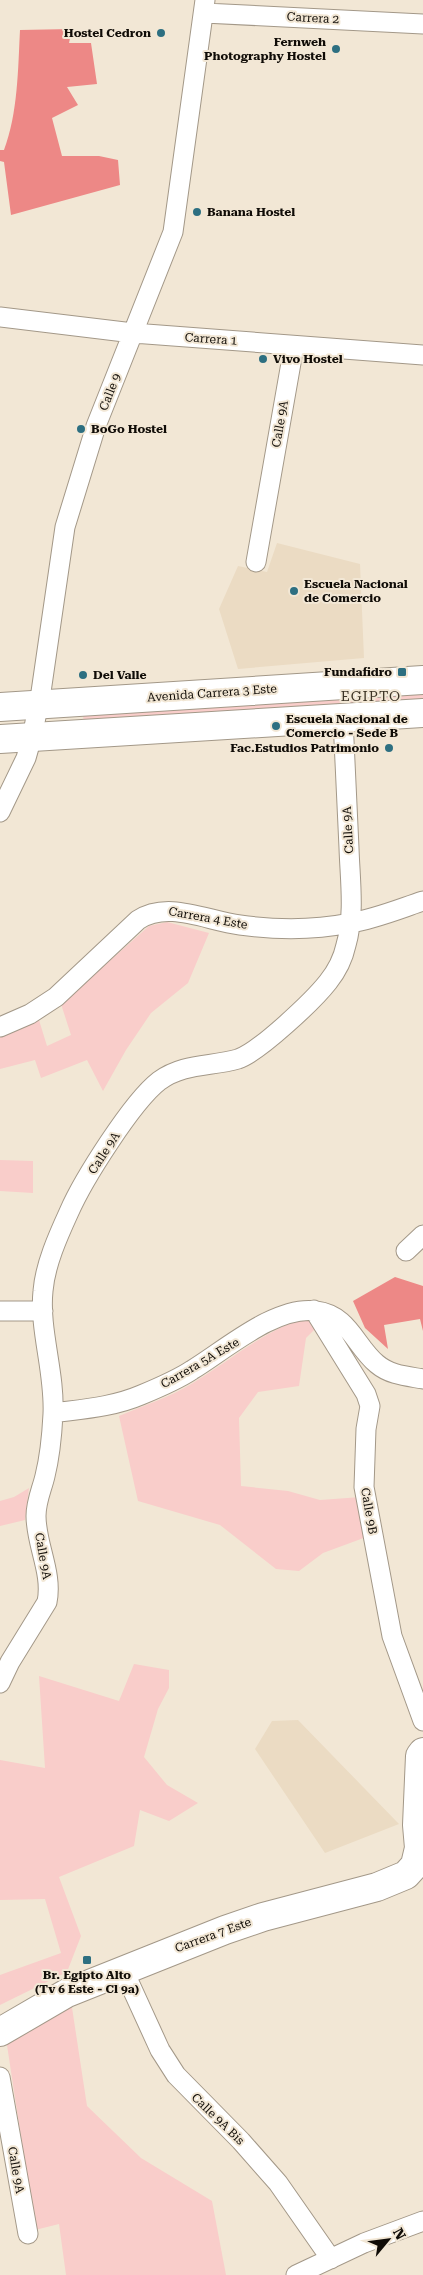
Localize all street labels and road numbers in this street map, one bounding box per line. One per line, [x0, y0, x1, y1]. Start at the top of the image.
street label: Carrera 2 [286, 10, 340, 26]
street label: Carrera 1 [184, 330, 238, 348]
street label: Calle 9 [96, 371, 124, 413]
street label: Calle 9A [269, 399, 291, 448]
street label: Avenida Carrera 3 Este [147, 681, 278, 705]
street label: Calle 9A [340, 805, 356, 854]
street label: Carrera 4 Este [167, 904, 249, 932]
street label: Calle 9A [85, 1129, 123, 1177]
street label: Carrera 5A Este [158, 1335, 242, 1391]
street label: Calle 9B [358, 1487, 380, 1535]
street label: Calle 9A [32, 1532, 54, 1581]
street label: Carrera 7 Este [173, 1915, 253, 1955]
street label: Calle 9A Bis [189, 2090, 247, 2148]
street label: Calle 9A [5, 2146, 27, 2195]

